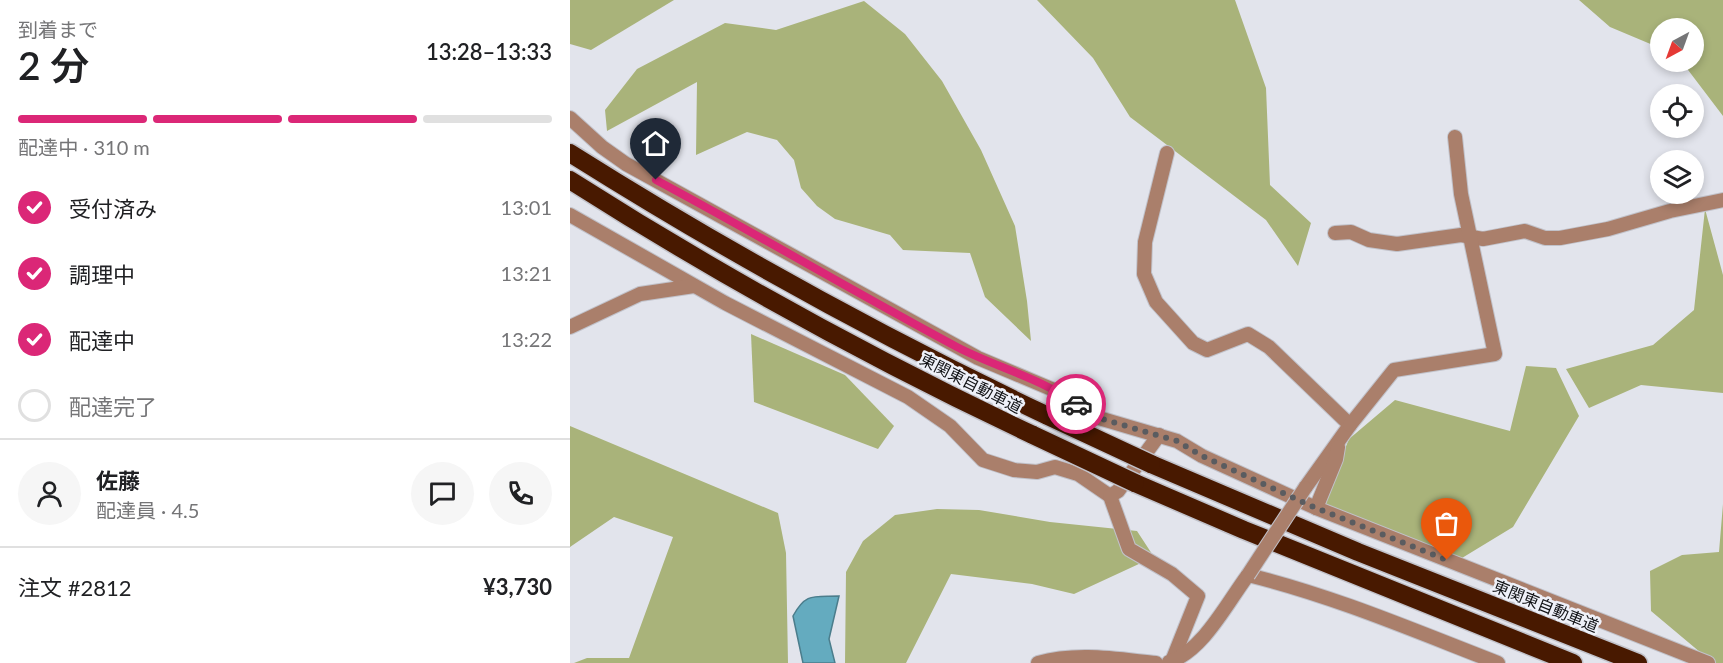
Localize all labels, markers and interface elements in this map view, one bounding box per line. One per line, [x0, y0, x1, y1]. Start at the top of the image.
text: 到着まで [18, 17, 98, 41]
north arrow [1650, 18, 1704, 72]
map controls [1650, 18, 1704, 204]
text: 13:28–13:33 [426, 38, 552, 65]
text: 2 分 [18, 42, 89, 88]
button: locate [1650, 84, 1704, 138]
pin [630, 118, 681, 180]
icon: home [639, 127, 672, 160]
text: 配達中 · 310 m [18, 135, 150, 159]
button: layers [1650, 150, 1704, 204]
icon: check [18, 191, 51, 224]
text: 受付済み [69, 195, 157, 222]
text: 13:01 [501, 195, 552, 219]
icon: check [18, 257, 51, 290]
text: 調理中 [69, 261, 135, 288]
text: 13:21 [501, 261, 552, 285]
icon: check [18, 323, 51, 356]
text: 配達中 [69, 327, 135, 354]
text: 13:22 [501, 327, 552, 351]
street label: 東関東自動車道 [917, 349, 1025, 416]
courier [1046, 374, 1106, 434]
icon: car [1060, 388, 1093, 421]
text: 配達完了 [69, 393, 157, 420]
button: person [18, 462, 81, 525]
button: chat [411, 462, 474, 525]
button: phone [489, 462, 552, 525]
text: 佐藤 [96, 467, 140, 494]
text: 配達員 · 4.5 [96, 498, 199, 522]
pin [1421, 498, 1472, 560]
icon: bag [1430, 507, 1463, 540]
text: ¥3,730 [483, 573, 552, 600]
text: 注文 #2812 [18, 574, 131, 601]
street label: 東関東自動車道 [1491, 576, 1602, 635]

